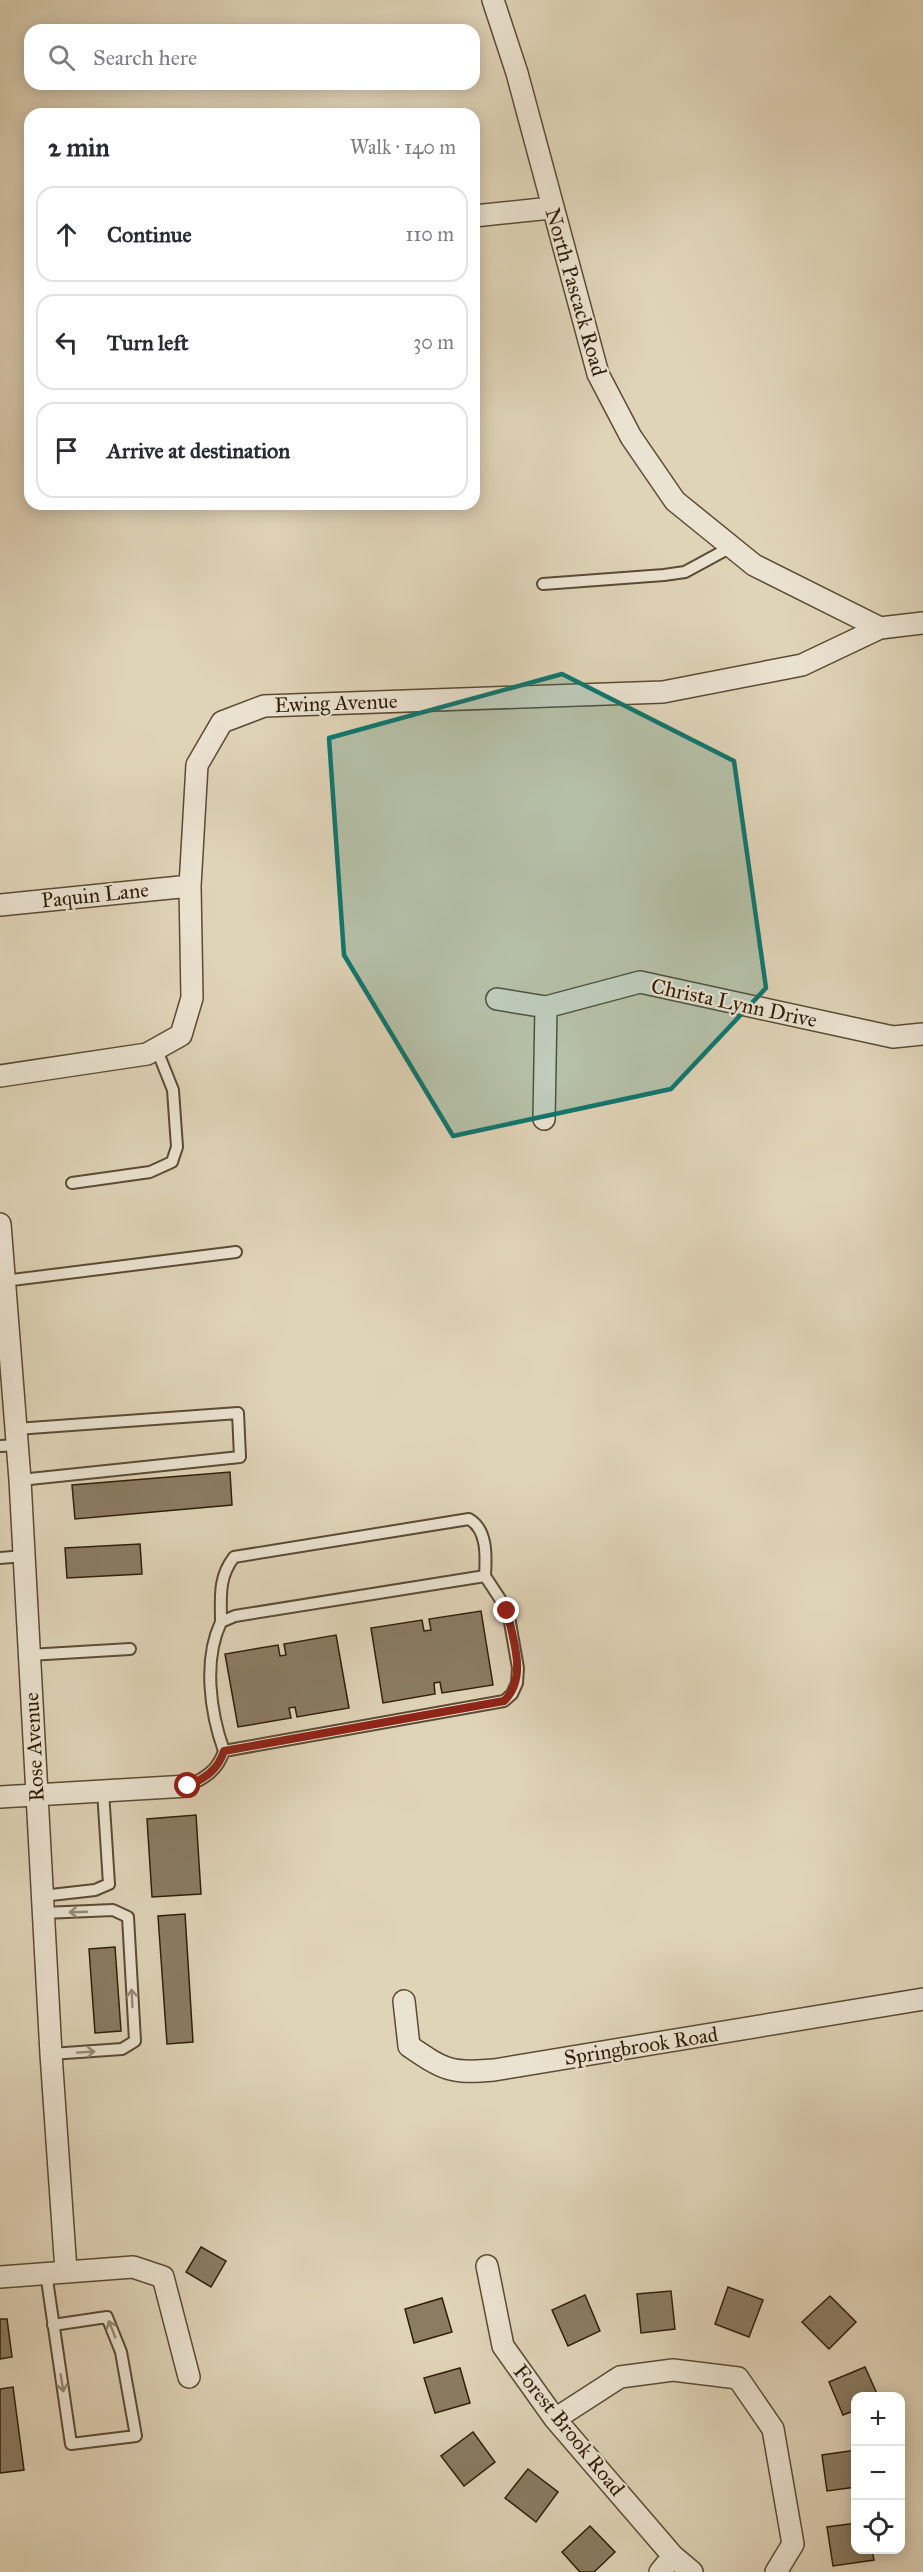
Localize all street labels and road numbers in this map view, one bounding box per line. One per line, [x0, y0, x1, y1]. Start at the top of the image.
street label: North Pascack Road [540, 205, 613, 379]
street label: Ewing Avenue [274, 688, 398, 718]
street label: Paquin Lane [40, 876, 150, 914]
street label: Christa Lynn Drive [649, 973, 820, 1033]
street label: Rose Avenue [18, 1691, 50, 1802]
street label: Springbrook Road [562, 2021, 720, 2071]
street label: Forest Brook Road [508, 2359, 630, 2501]

